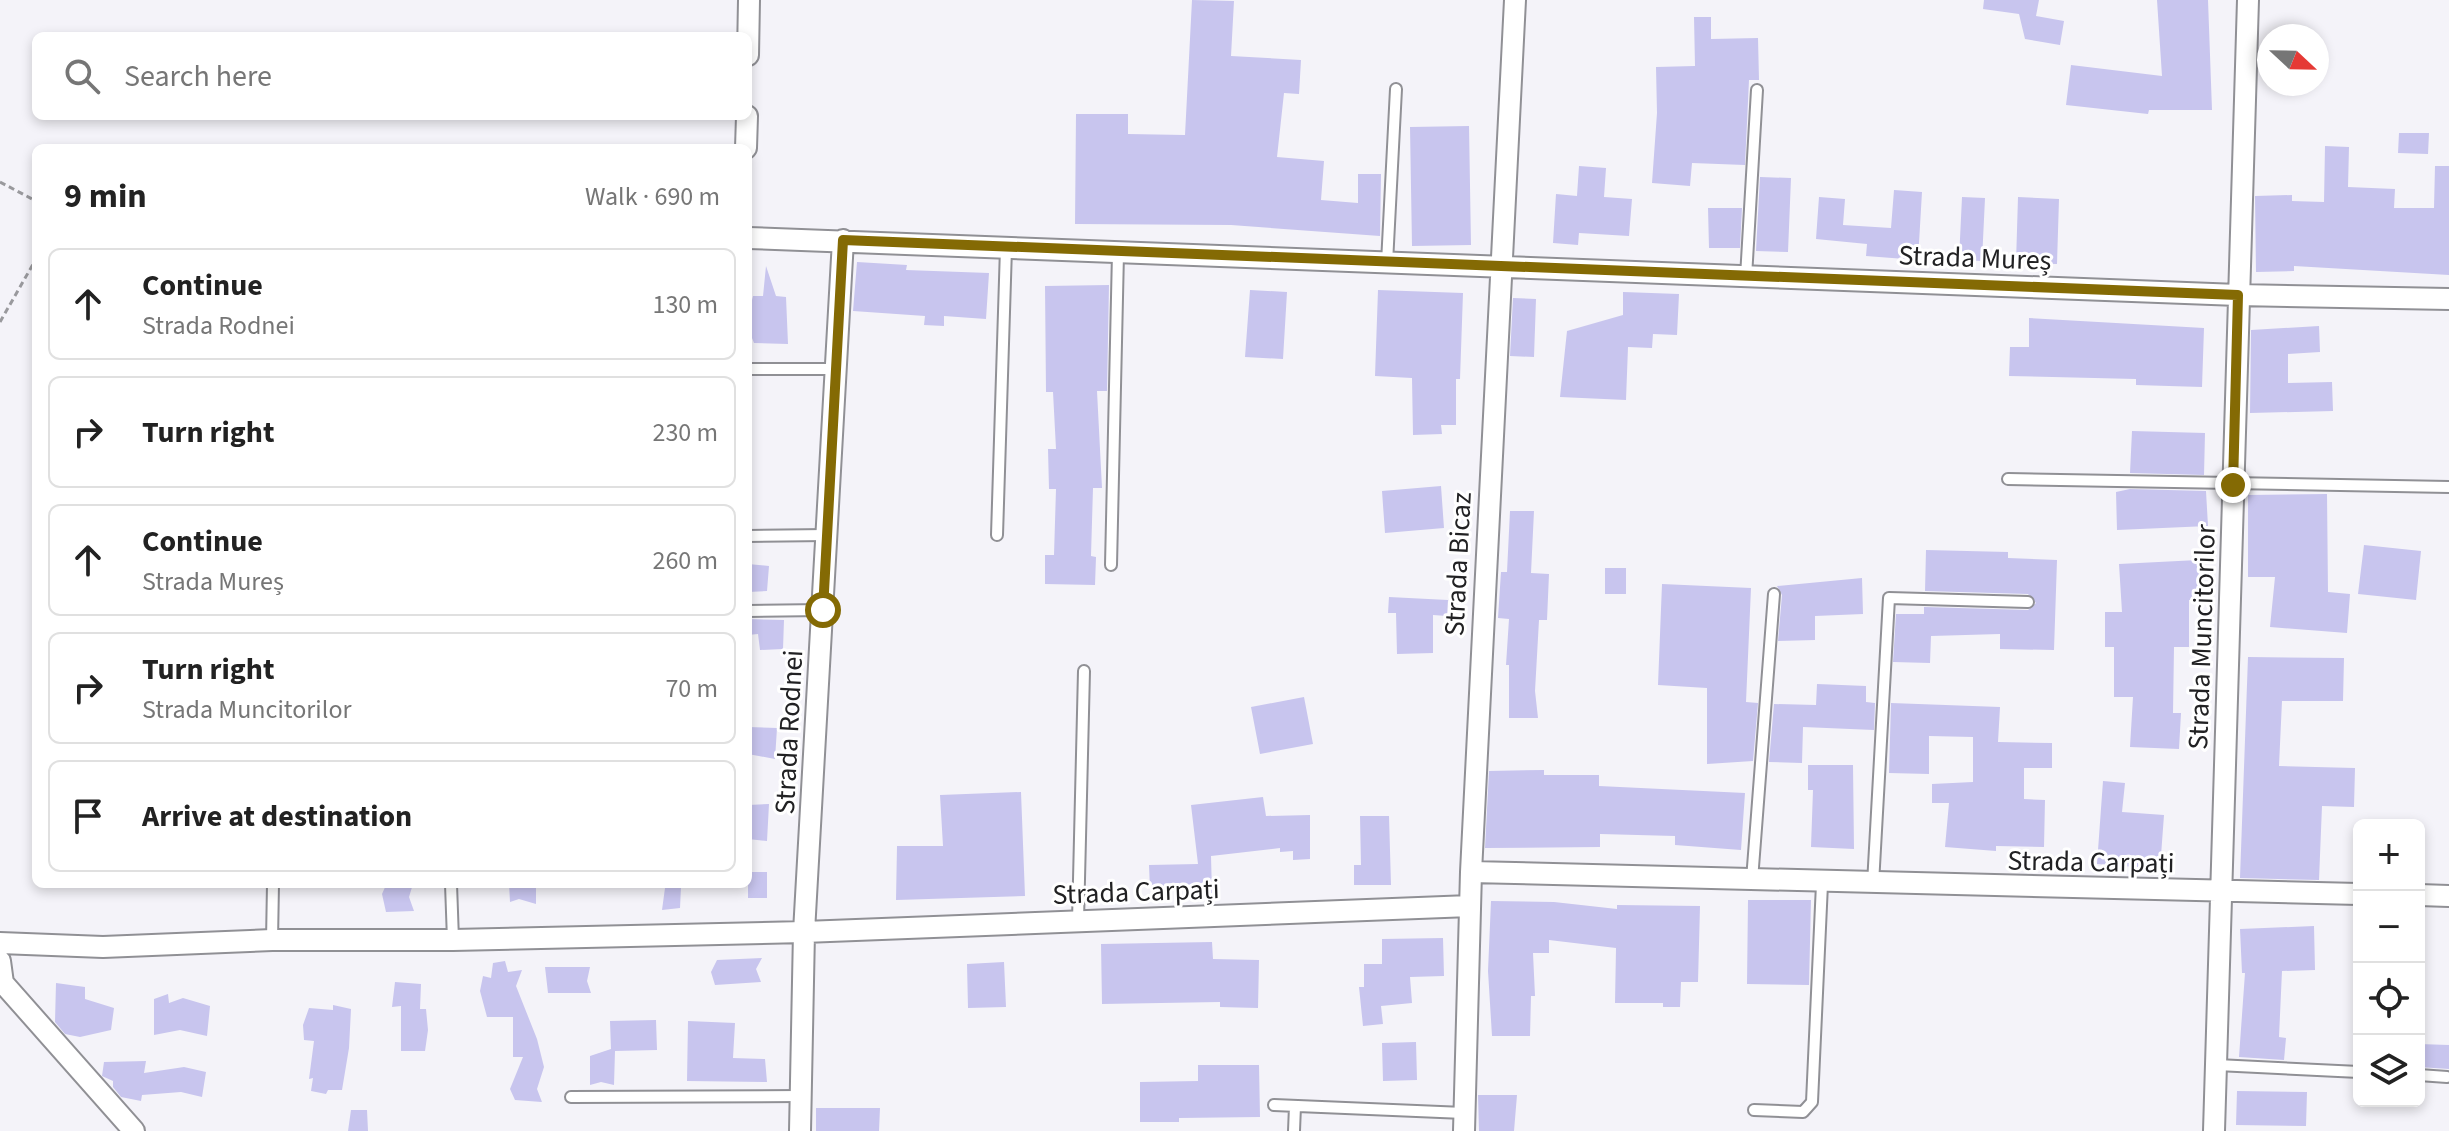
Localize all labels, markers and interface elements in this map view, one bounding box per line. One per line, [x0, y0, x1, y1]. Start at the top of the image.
north arrow [2257, 24, 2329, 96]
search box [32, 32, 752, 120]
icon: search [60, 54, 104, 98]
text: Search here [124, 55, 272, 98]
text: 9 min [64, 172, 147, 221]
text: Walk · 690 m [585, 178, 720, 215]
street label: Strada Mureș [1898, 235, 2052, 281]
text: Continue [142, 264, 263, 307]
icon: ahead [66, 282, 110, 326]
text: 130 m [652, 286, 718, 323]
text: Strada Rodnei [142, 307, 295, 344]
icon: right [66, 410, 110, 454]
text: Turn right [142, 411, 274, 454]
text: 230 m [652, 414, 718, 451]
route end [2215, 467, 2251, 503]
street label: Strada Bicaz [1434, 491, 1482, 637]
text: Continue [142, 520, 263, 563]
street label: Strada Muncitorilor [2178, 523, 2226, 750]
icon: ahead [66, 538, 110, 582]
text: 260 m [652, 542, 718, 579]
text: Strada Mureș [142, 563, 284, 600]
route start [805, 592, 841, 628]
text: Turn right [142, 648, 274, 691]
street label: Strada Rodnei [765, 649, 813, 815]
icon: right [66, 666, 110, 710]
text: 70 m [665, 670, 718, 707]
text: Strada Muncitorilor [142, 691, 352, 728]
icon: arrive [66, 794, 110, 838]
text: Arrive at destination [142, 795, 412, 838]
map controls [2353, 819, 2425, 1107]
button: + [2353, 819, 2425, 891]
street label: Strada Carpați [2007, 841, 2175, 883]
street label: Strada Carpați [1052, 869, 1220, 915]
button: − [2353, 891, 2425, 963]
button: locate [2353, 963, 2425, 1035]
button: layers [2353, 1035, 2425, 1107]

